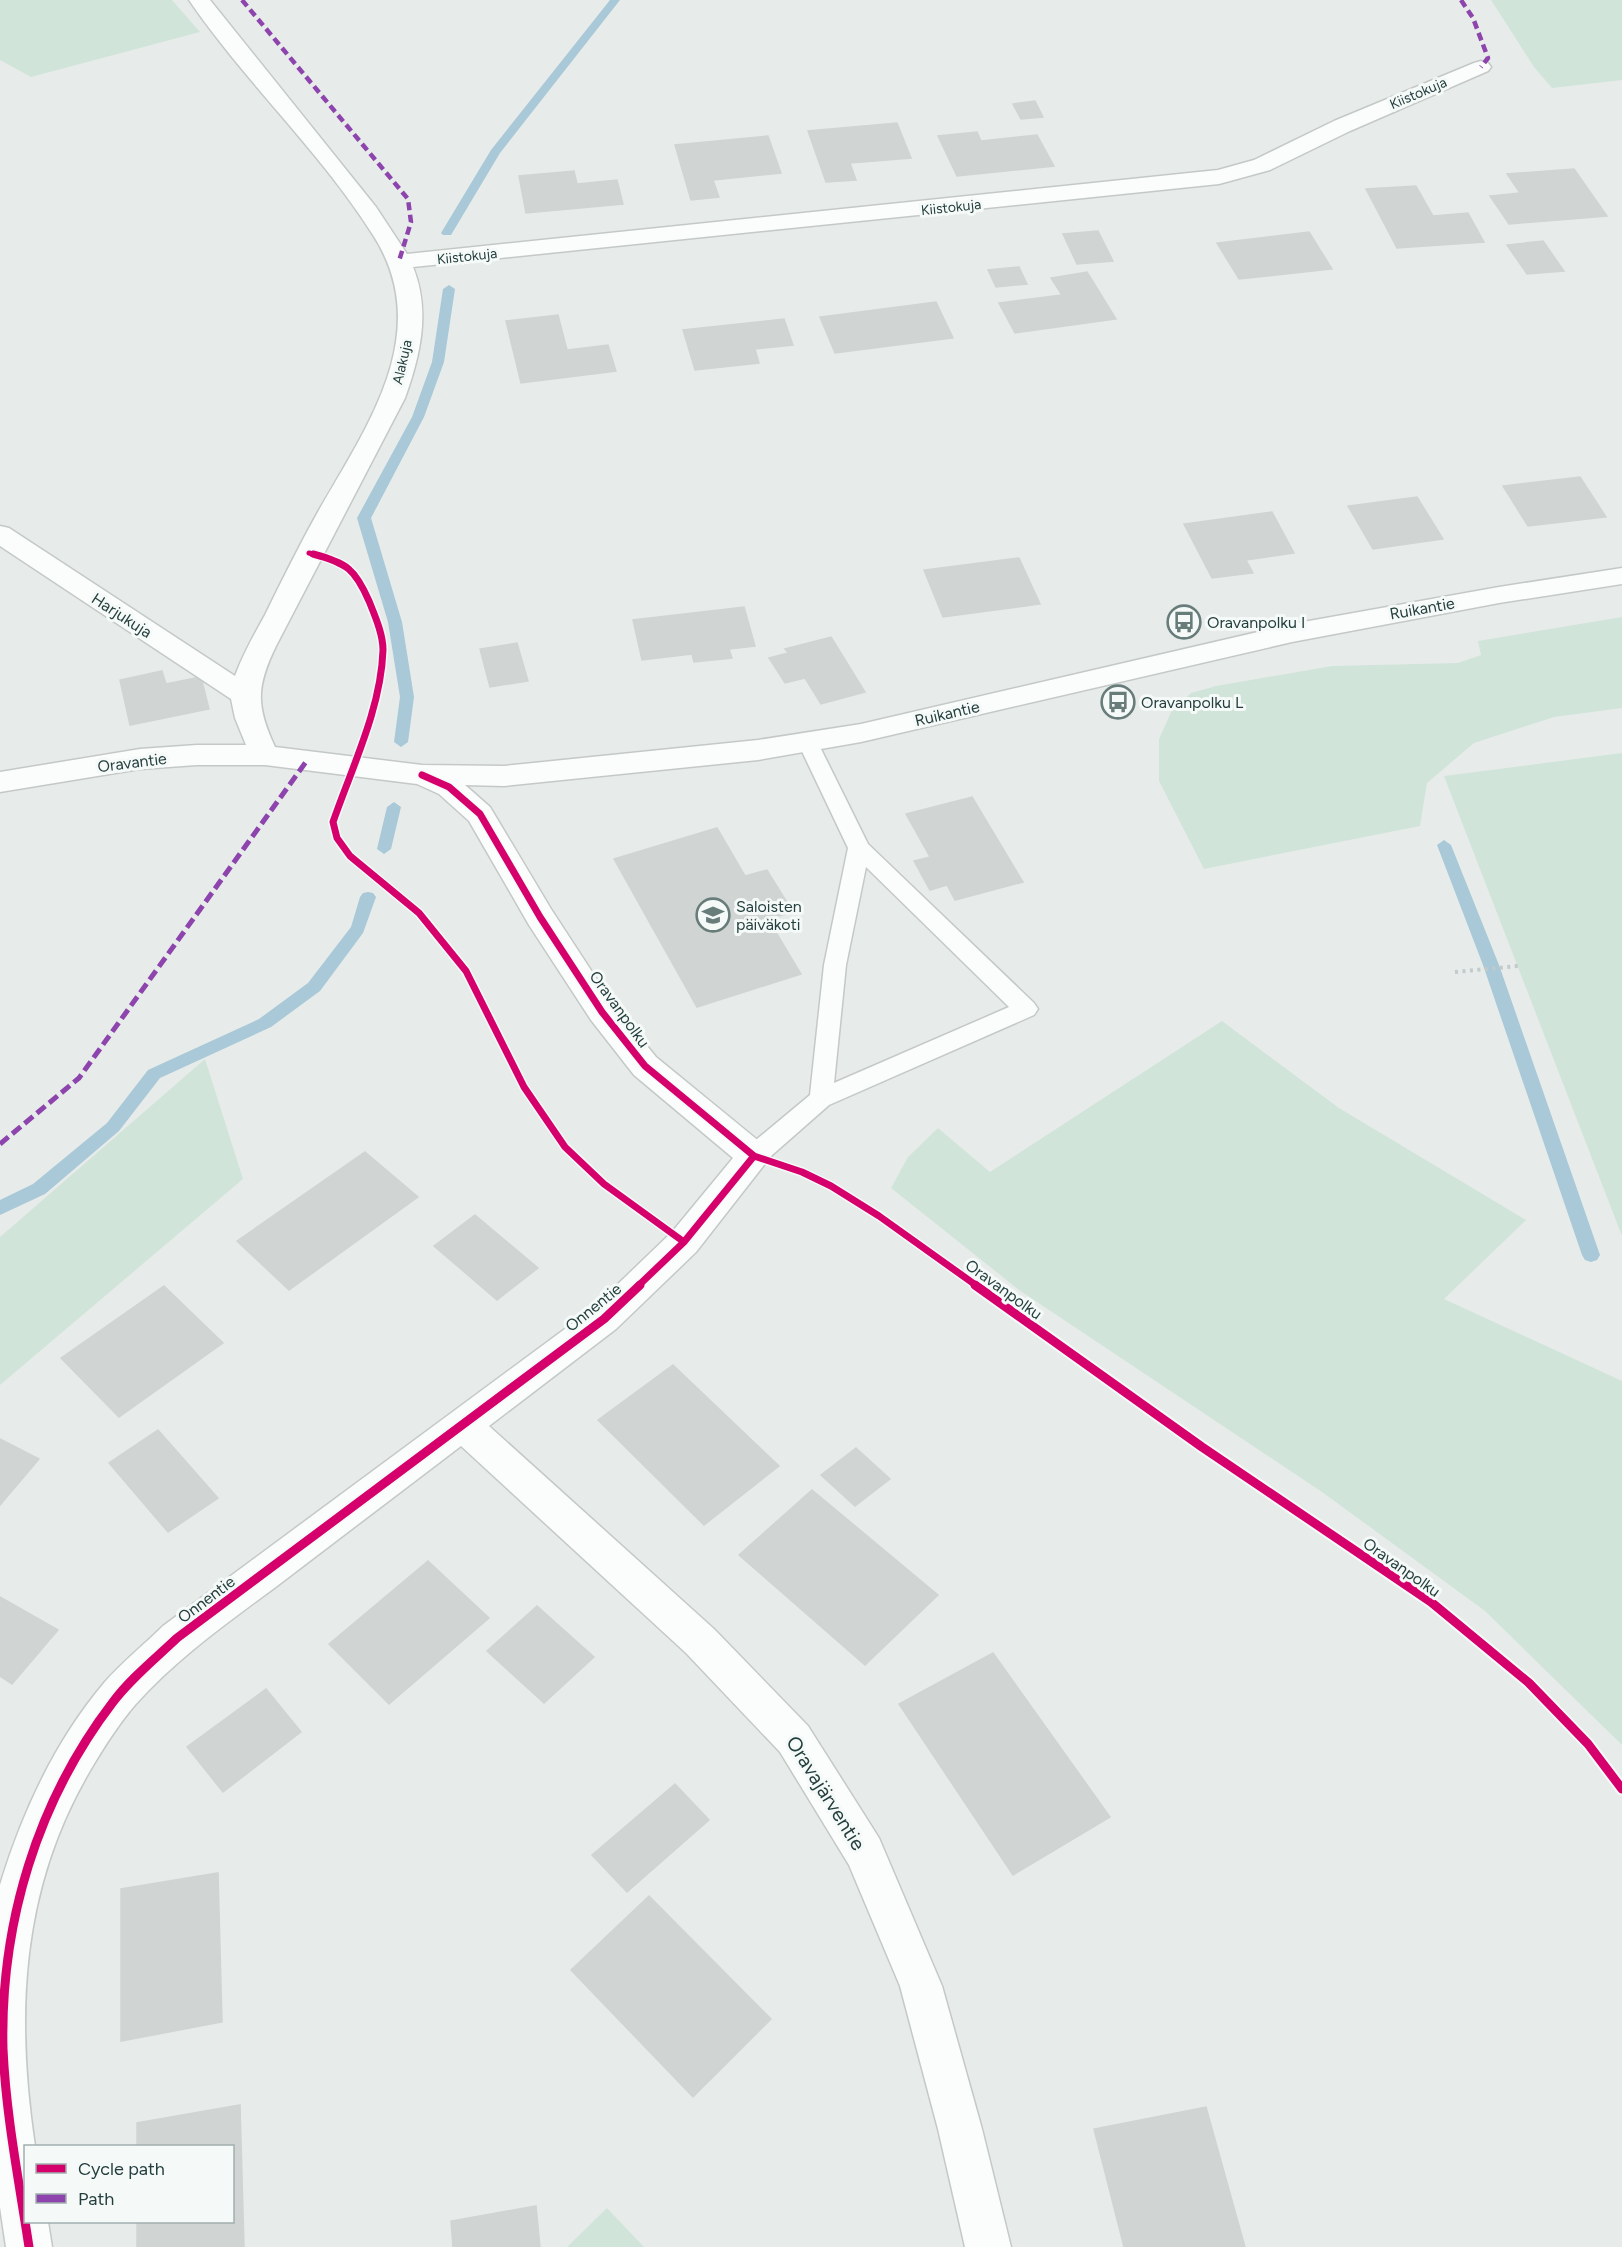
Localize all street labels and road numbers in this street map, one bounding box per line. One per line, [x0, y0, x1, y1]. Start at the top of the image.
street label: Kiistokuja [1387, 74, 1449, 113]
street label: Kiistokuja [920, 196, 982, 219]
street label: Kiistokuja [436, 245, 498, 268]
street label: Alakuja [389, 338, 416, 386]
street label: Harjukuja [88, 589, 155, 642]
street label: Ruikantie [1388, 593, 1456, 624]
street label: Ruikantie [913, 697, 982, 730]
street label: Oravantie [96, 749, 168, 776]
street label: Oravanpolku [585, 967, 654, 1051]
street label: Oravanpolku [962, 1255, 1046, 1324]
street label: Onnentie [562, 1279, 625, 1336]
street label: Oravanpolku [1359, 1534, 1444, 1601]
street label: Onnentie [174, 1572, 239, 1627]
street label: Oravajärventie [781, 1731, 871, 1855]

